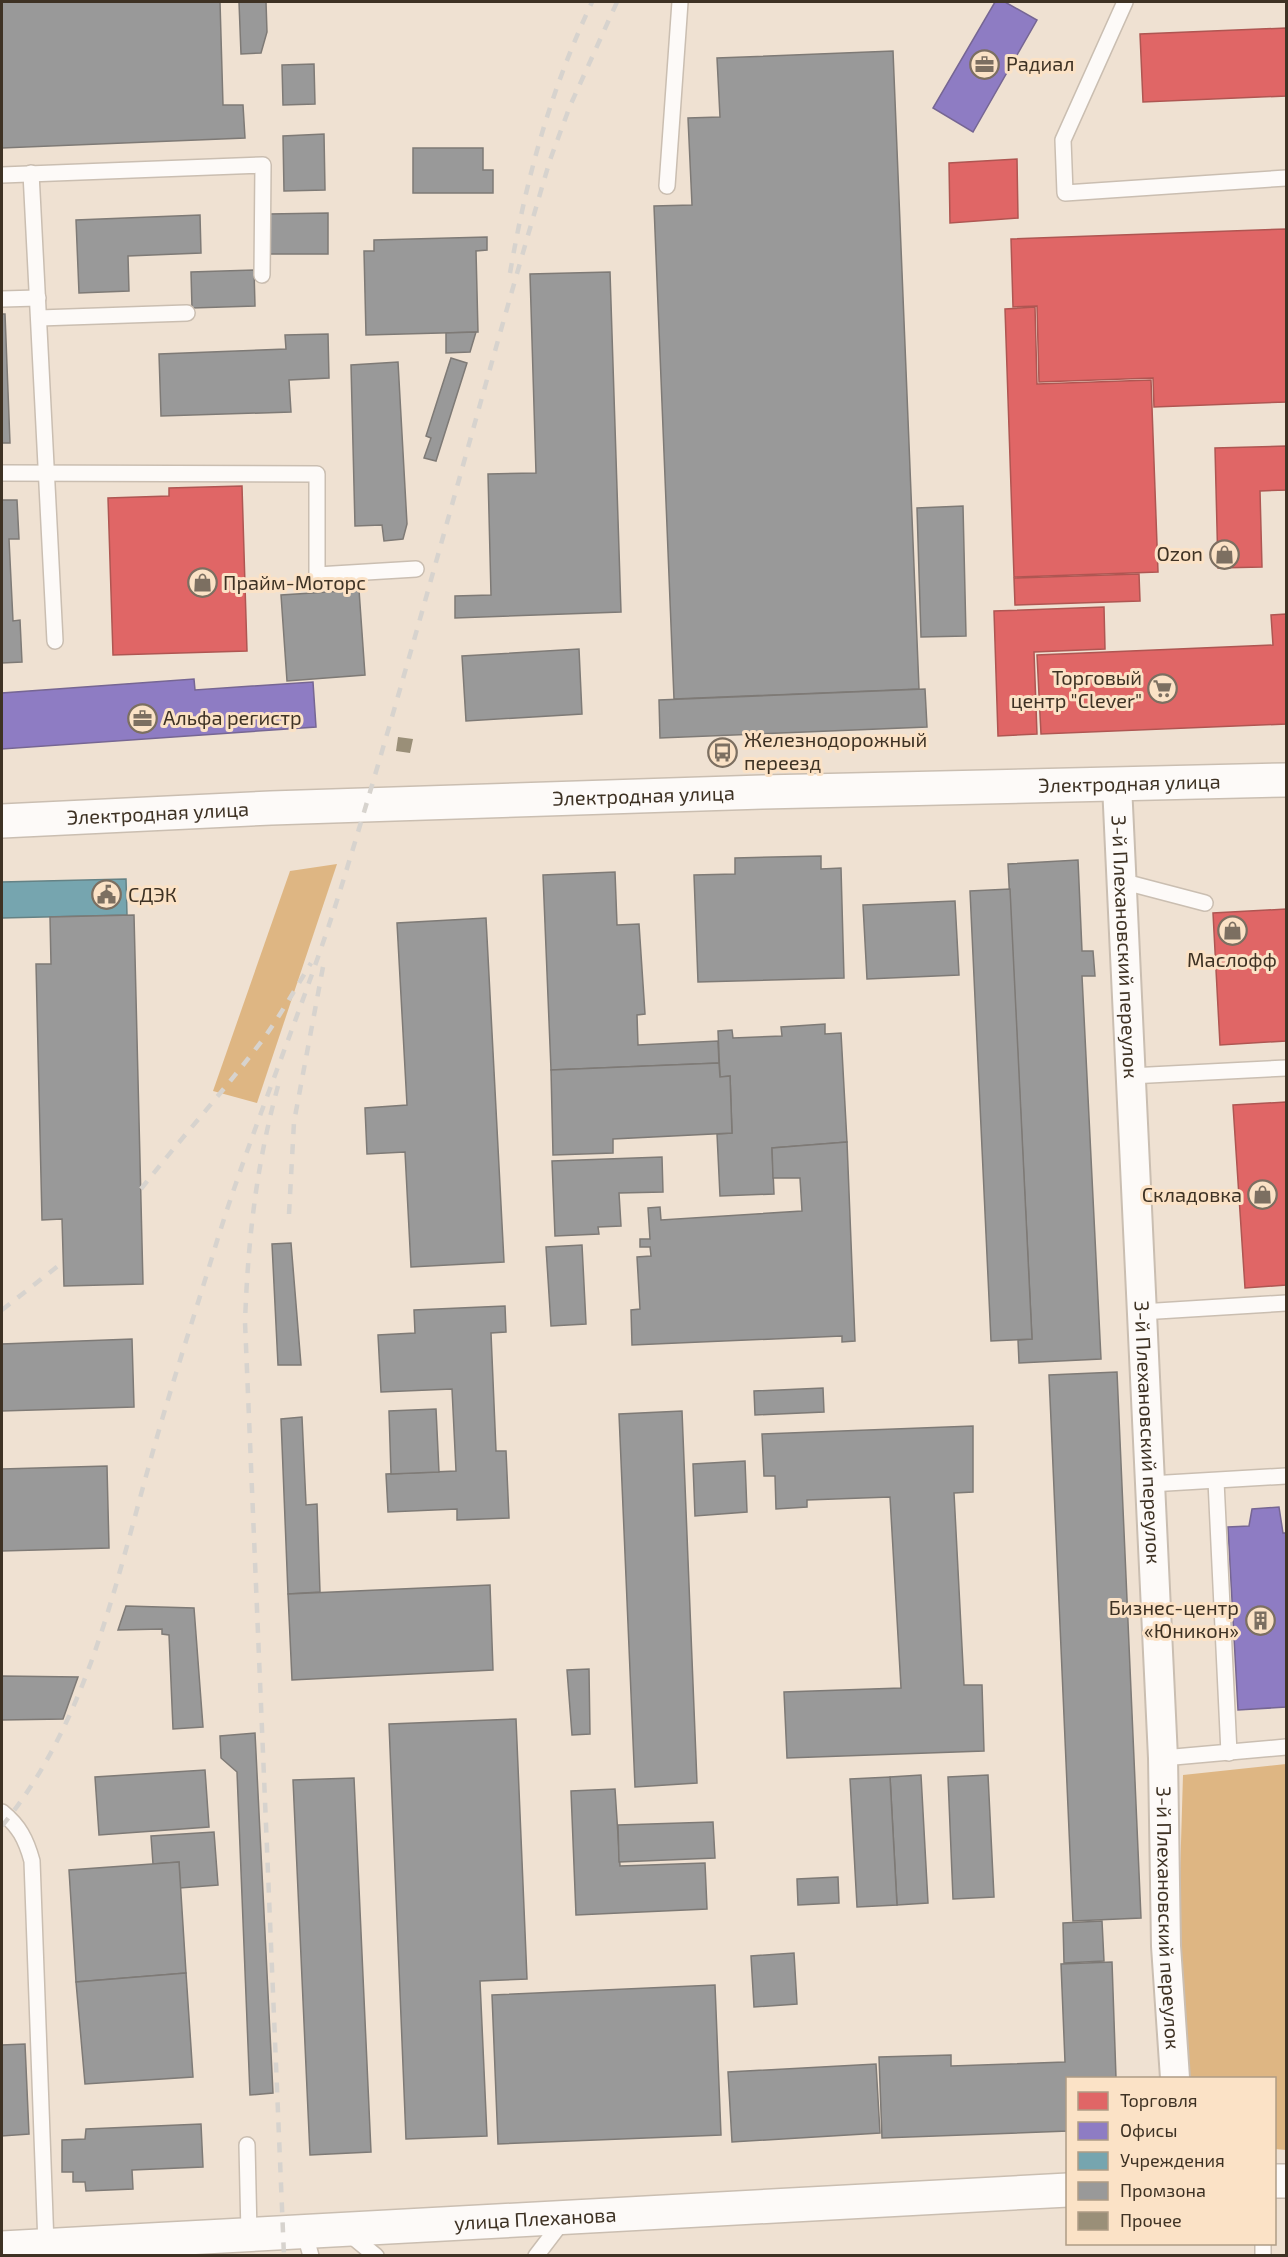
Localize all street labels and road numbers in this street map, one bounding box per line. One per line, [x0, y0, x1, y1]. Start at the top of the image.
street label: Электродная улица [1038, 769, 1221, 797]
street label: Электродная улица [552, 780, 735, 810]
street label: Электродная улица [66, 796, 250, 829]
street label: 3-й Плехановский переулок [1107, 814, 1144, 1079]
street label: 3-й Плехановский переулок [1130, 1300, 1167, 1565]
street label: 3-й Плехановский переулок [1152, 1786, 1186, 2051]
street label: улица Плеханова [453, 2202, 617, 2235]

